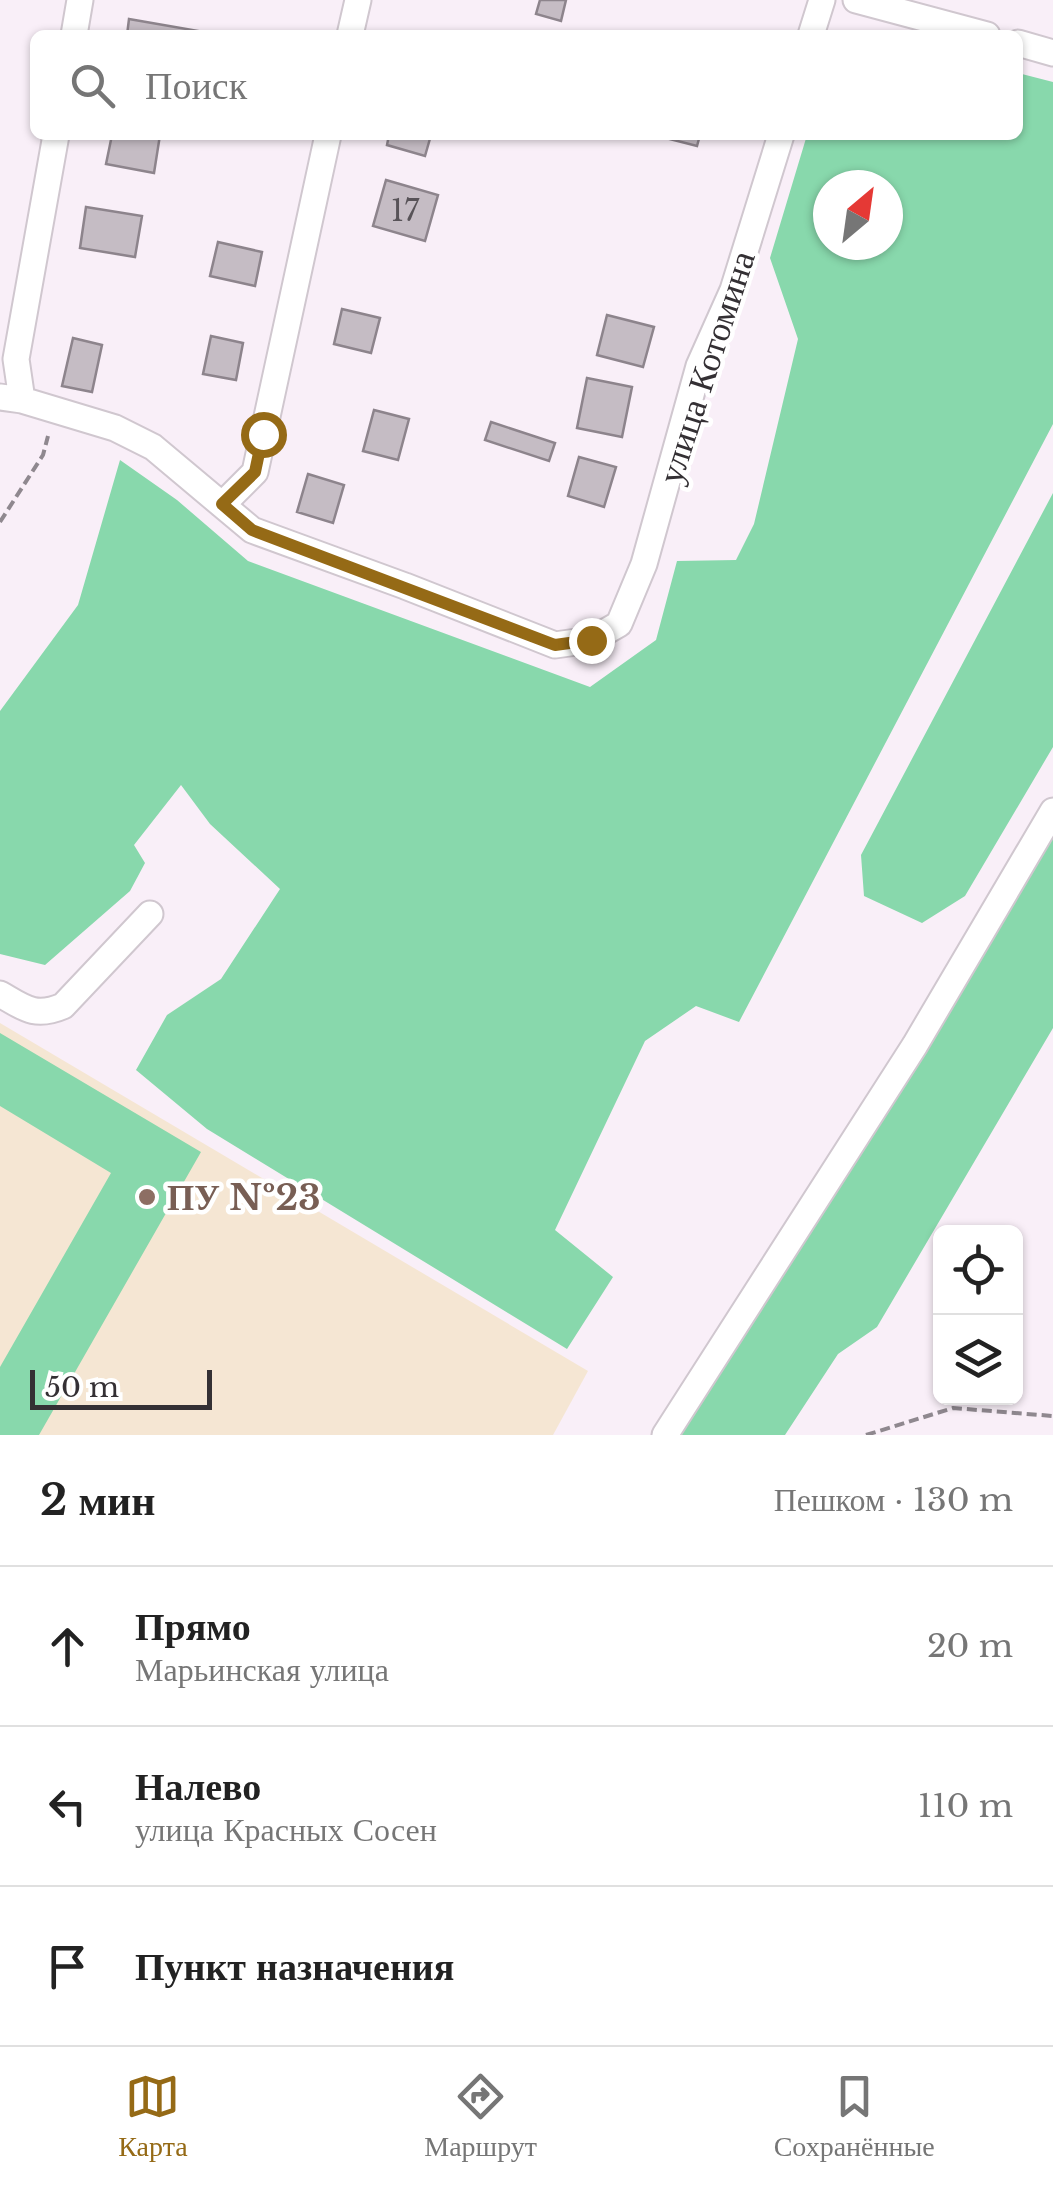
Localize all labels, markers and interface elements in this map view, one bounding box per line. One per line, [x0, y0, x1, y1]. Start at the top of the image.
search box [30, 30, 1023, 140]
icon: search [65, 58, 120, 113]
text: Поиск [145, 62, 247, 109]
north arrow [813, 170, 903, 260]
house number: 17 [391, 192, 420, 229]
street label: улица Котомина [648, 245, 764, 489]
route start [241, 412, 287, 458]
route end [569, 618, 615, 664]
place label: ПУ №23 [167, 1176, 321, 1219]
marker: ПУ №23 [136, 1186, 158, 1208]
map controls [933, 1225, 1023, 1405]
button: locate [933, 1225, 1023, 1315]
button: layers [933, 1315, 1023, 1405]
scale bar [30, 1365, 212, 1410]
text: 50 m [45, 1370, 119, 1405]
text: 2 мин [40, 1474, 156, 1526]
text: Пешком · 130 m [774, 1480, 1013, 1520]
text: Прямо [135, 1603, 251, 1650]
icon: ahead [40, 1619, 95, 1674]
text: 20 m [927, 1626, 1013, 1666]
text: Марьинская улица [135, 1650, 389, 1690]
text: Налево [135, 1763, 261, 1810]
icon: left [40, 1779, 95, 1834]
text: 110 m [918, 1786, 1013, 1826]
text: улица Красных Сосен [135, 1810, 437, 1850]
icon: arrive [40, 1939, 95, 1994]
text: Пункт назначения [135, 1943, 454, 1990]
tab: Карта [118, 2069, 188, 2164]
tab: Маршрут [424, 2069, 537, 2164]
tab: Сохранённые [774, 2069, 935, 2164]

